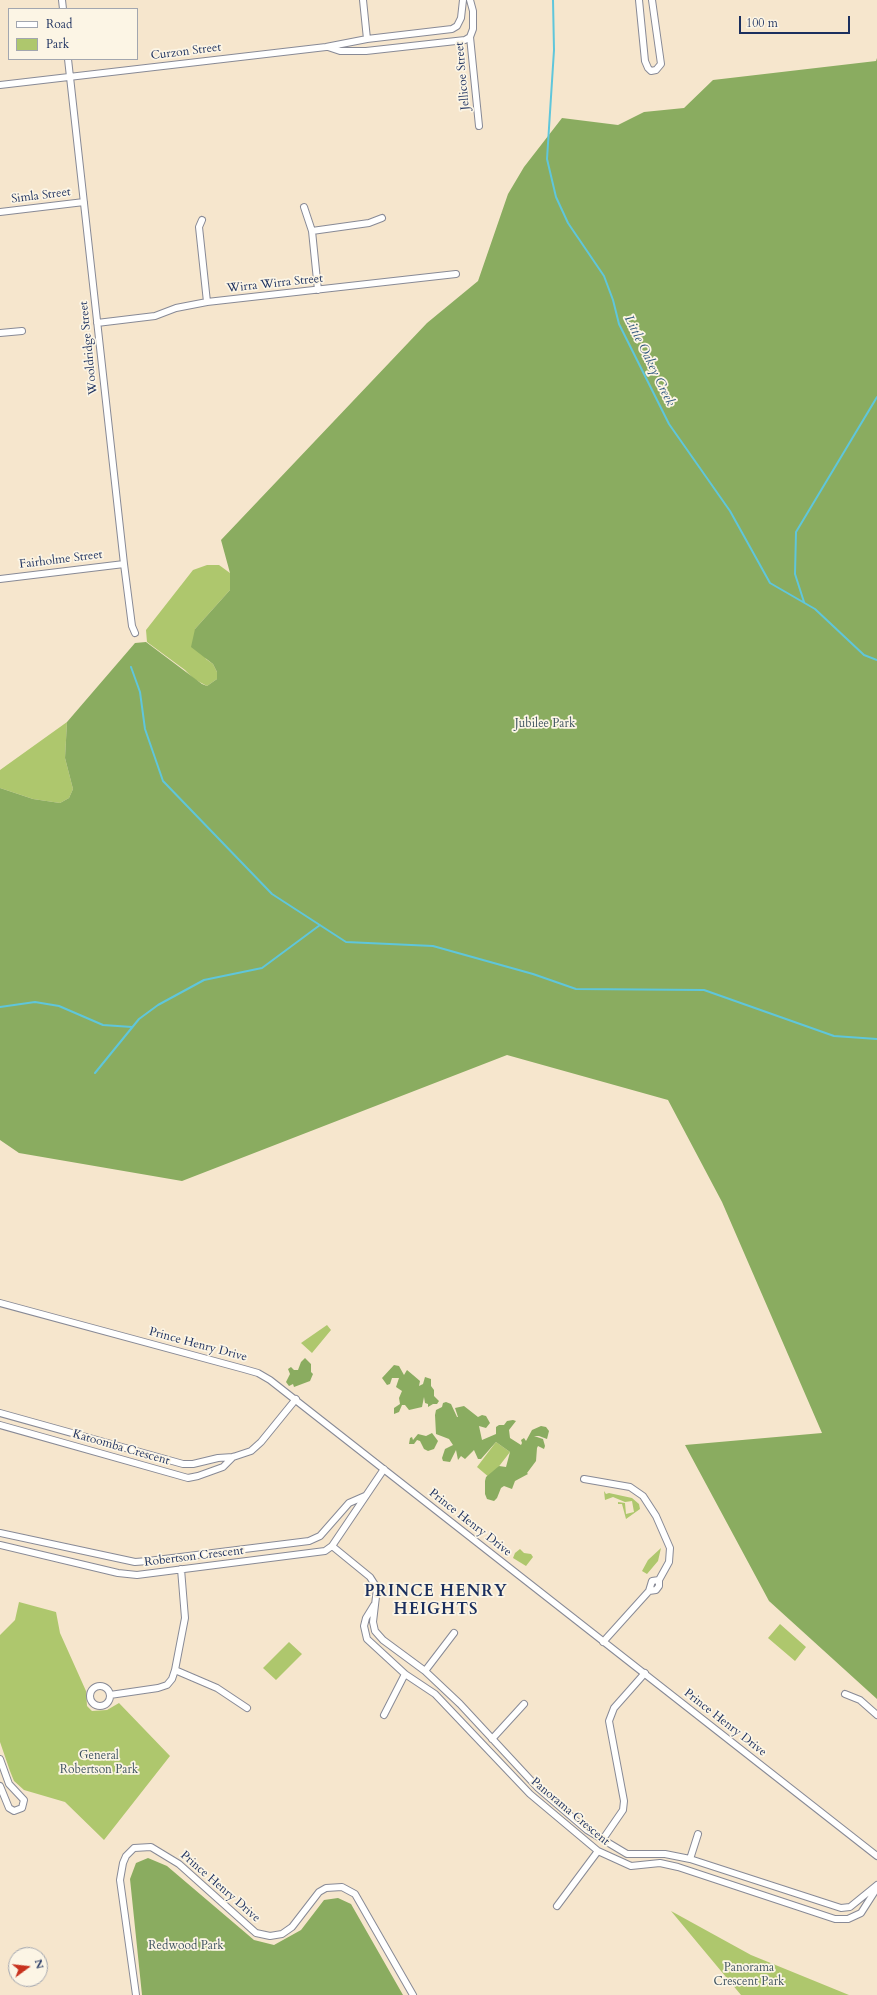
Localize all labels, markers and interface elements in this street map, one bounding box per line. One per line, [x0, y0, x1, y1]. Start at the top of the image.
legend [8, 8, 138, 60]
scale bar [741, 8, 852, 34]
text: 100 m [746, 15, 778, 31]
text: Road [46, 16, 72, 32]
text: Park [46, 36, 69, 52]
street label: Curzon Street [150, 41, 222, 63]
street label: Jellicoe Street [453, 41, 473, 111]
street label: Simla Street [10, 185, 72, 207]
street label: Wirra Wirra Street [226, 272, 324, 296]
street label: Wooldridge Street [77, 300, 101, 396]
water label: Little Oakey Creek [620, 313, 678, 409]
street label: Fairholme Street [19, 548, 103, 572]
park label: Jubilee Park [515, 717, 575, 731]
street label: Prince Henry Drive [147, 1325, 249, 1365]
street label: Katoomba Crescent [71, 1427, 171, 1469]
street label: Prince Henry Drive [426, 1486, 514, 1560]
street label: Robertson Crescent [144, 1544, 244, 1570]
district label: PRINCE HENRY HEIGHTS [364, 1582, 508, 1620]
street label: Prince Henry Drive [681, 1686, 769, 1760]
park label: General Robertson Park [60, 1749, 138, 1777]
street label: Panorama Crescent [528, 1775, 612, 1849]
street label: Prince Henry Drive [177, 1848, 263, 1926]
park label: Redwood Park [148, 1939, 224, 1953]
north arrow [8, 1947, 48, 1987]
text: N [31, 1957, 48, 1971]
park label: Panorama Crescent Park [714, 1961, 784, 1989]

